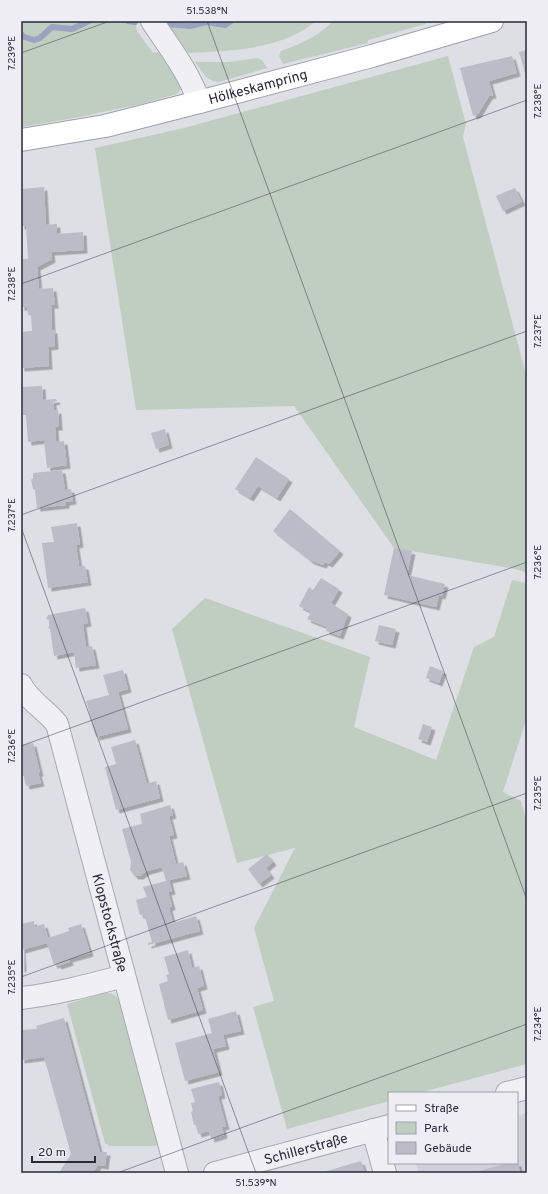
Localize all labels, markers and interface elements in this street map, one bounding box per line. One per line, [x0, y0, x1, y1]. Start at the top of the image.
text: 51.538°N [186, 5, 228, 18]
text: 7.239°E [6, 36, 19, 70]
street label: Hölkeskampring [207, 67, 310, 109]
text: 7.238°E [532, 84, 545, 118]
text: 7.238°E [6, 267, 19, 301]
text: 7.237°E [532, 314, 545, 348]
text: 7.237°E [6, 498, 19, 532]
text: 7.236°E [532, 545, 545, 579]
text: 7.236°E [6, 729, 19, 763]
text: 7.235°E [532, 776, 545, 810]
street label: Klopstockstraße [87, 872, 130, 974]
text: 7.235°E [6, 960, 19, 994]
text: 7.234°E [532, 1007, 545, 1041]
legend [388, 1092, 518, 1164]
text: Straße [424, 1101, 459, 1117]
text: Park [424, 1121, 449, 1137]
street label: Schillerstraße [262, 1131, 350, 1169]
scale bar [32, 1138, 95, 1164]
text: Gebäude [424, 1141, 472, 1157]
text: 20 m [38, 1145, 66, 1161]
text: 51.539°N [235, 1177, 277, 1190]

